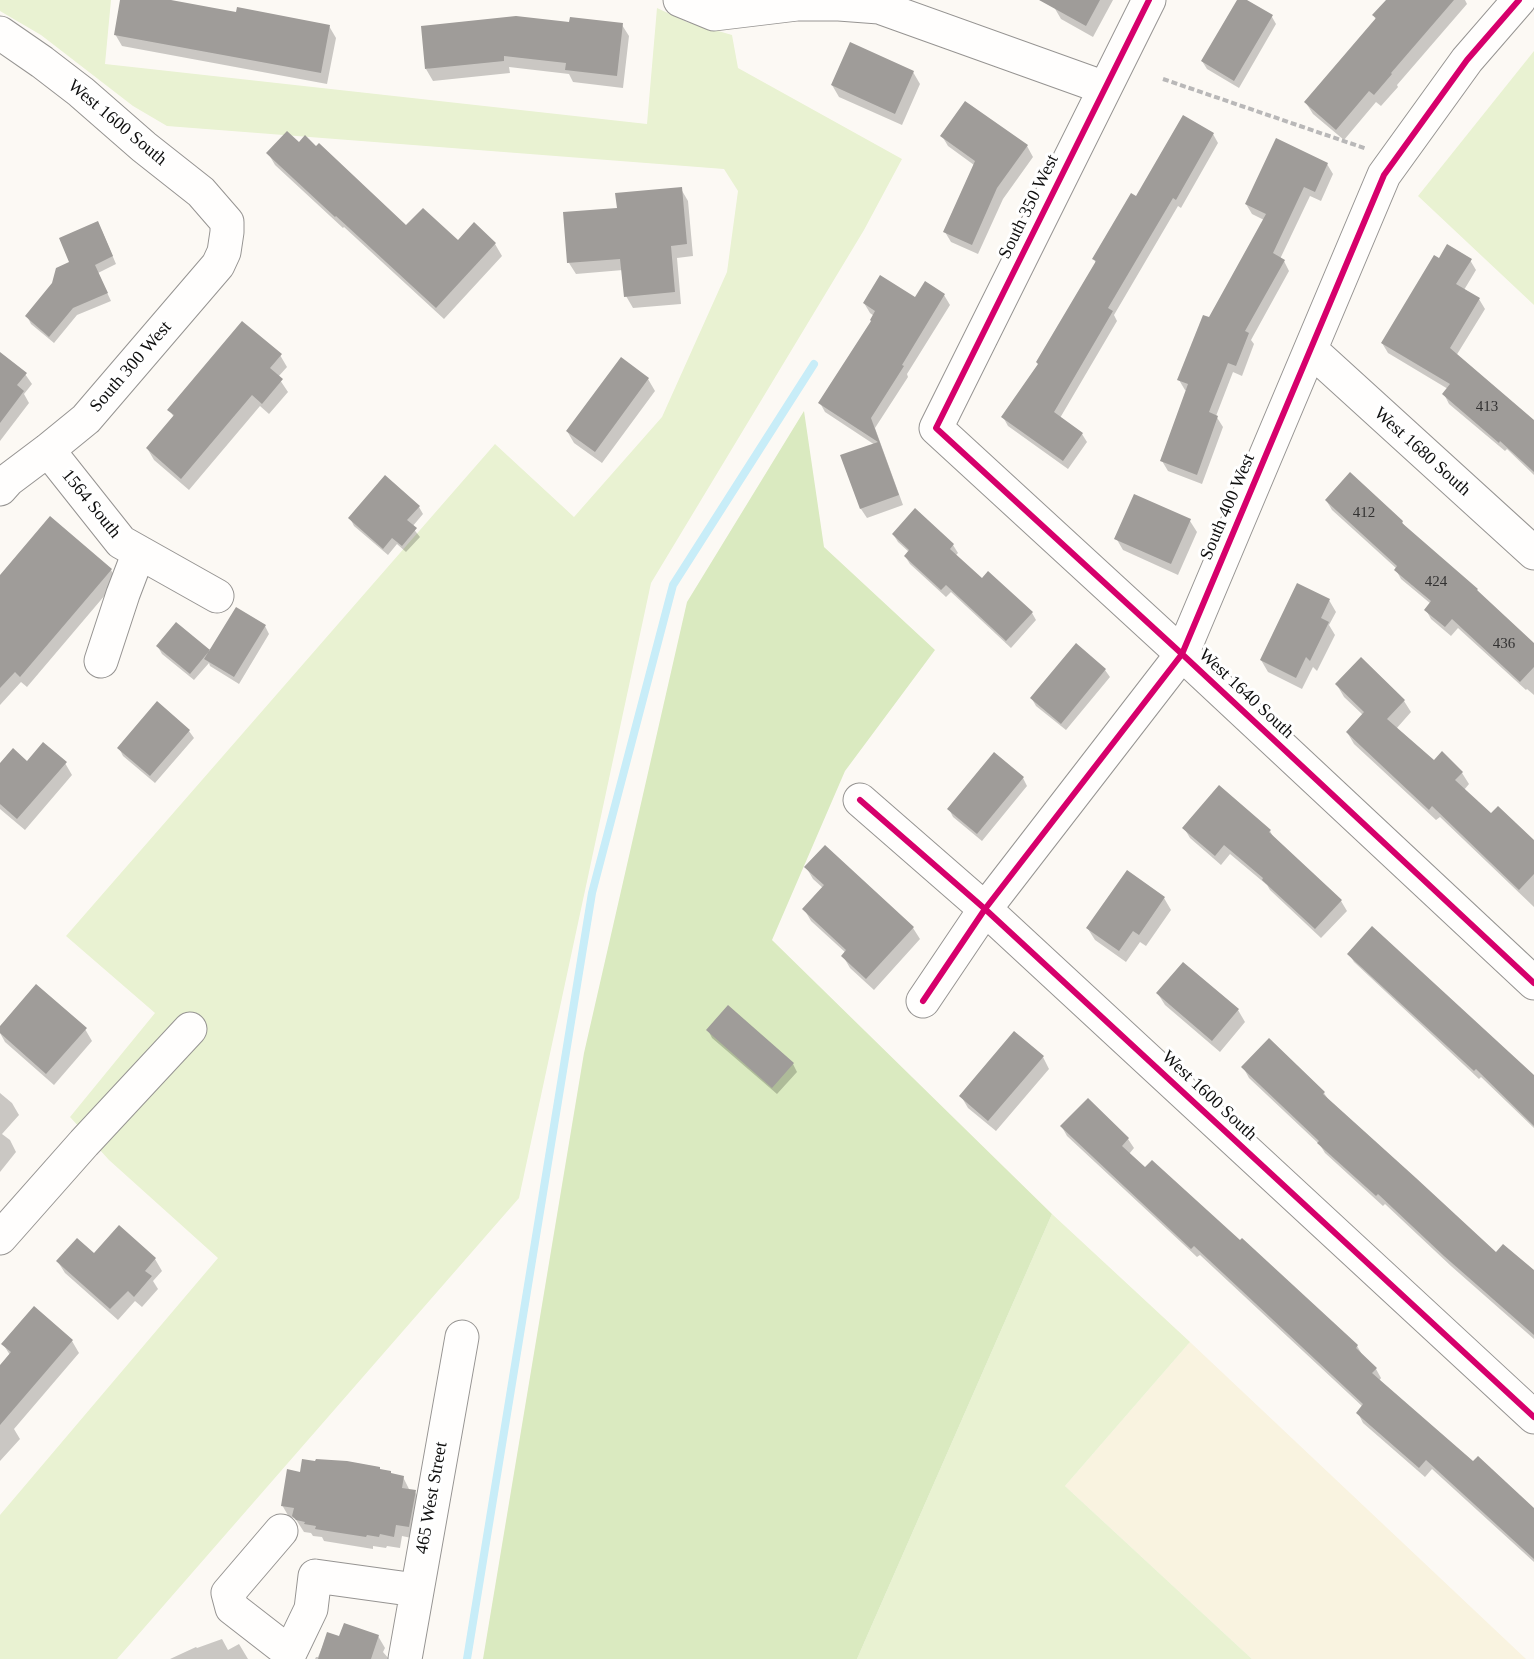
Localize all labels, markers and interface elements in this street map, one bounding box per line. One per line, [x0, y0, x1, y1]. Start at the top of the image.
street label: West 1600 South [63, 75, 171, 171]
street label: South 350 West [994, 151, 1064, 263]
street label: South 300 West [86, 317, 176, 417]
house number: 413 [1476, 398, 1498, 416]
street label: West 1680 South [1369, 403, 1475, 501]
street label: South 400 West [1196, 451, 1260, 563]
street label: 1564 South [57, 465, 125, 543]
house number: 412 [1353, 504, 1375, 522]
house number: 424 [1425, 573, 1447, 591]
house number: 436 [1493, 635, 1515, 653]
street label: West 1640 South [1194, 644, 1298, 744]
street label: West 1600 South [1157, 1046, 1261, 1146]
street label: 465 West Street [412, 1440, 452, 1556]

